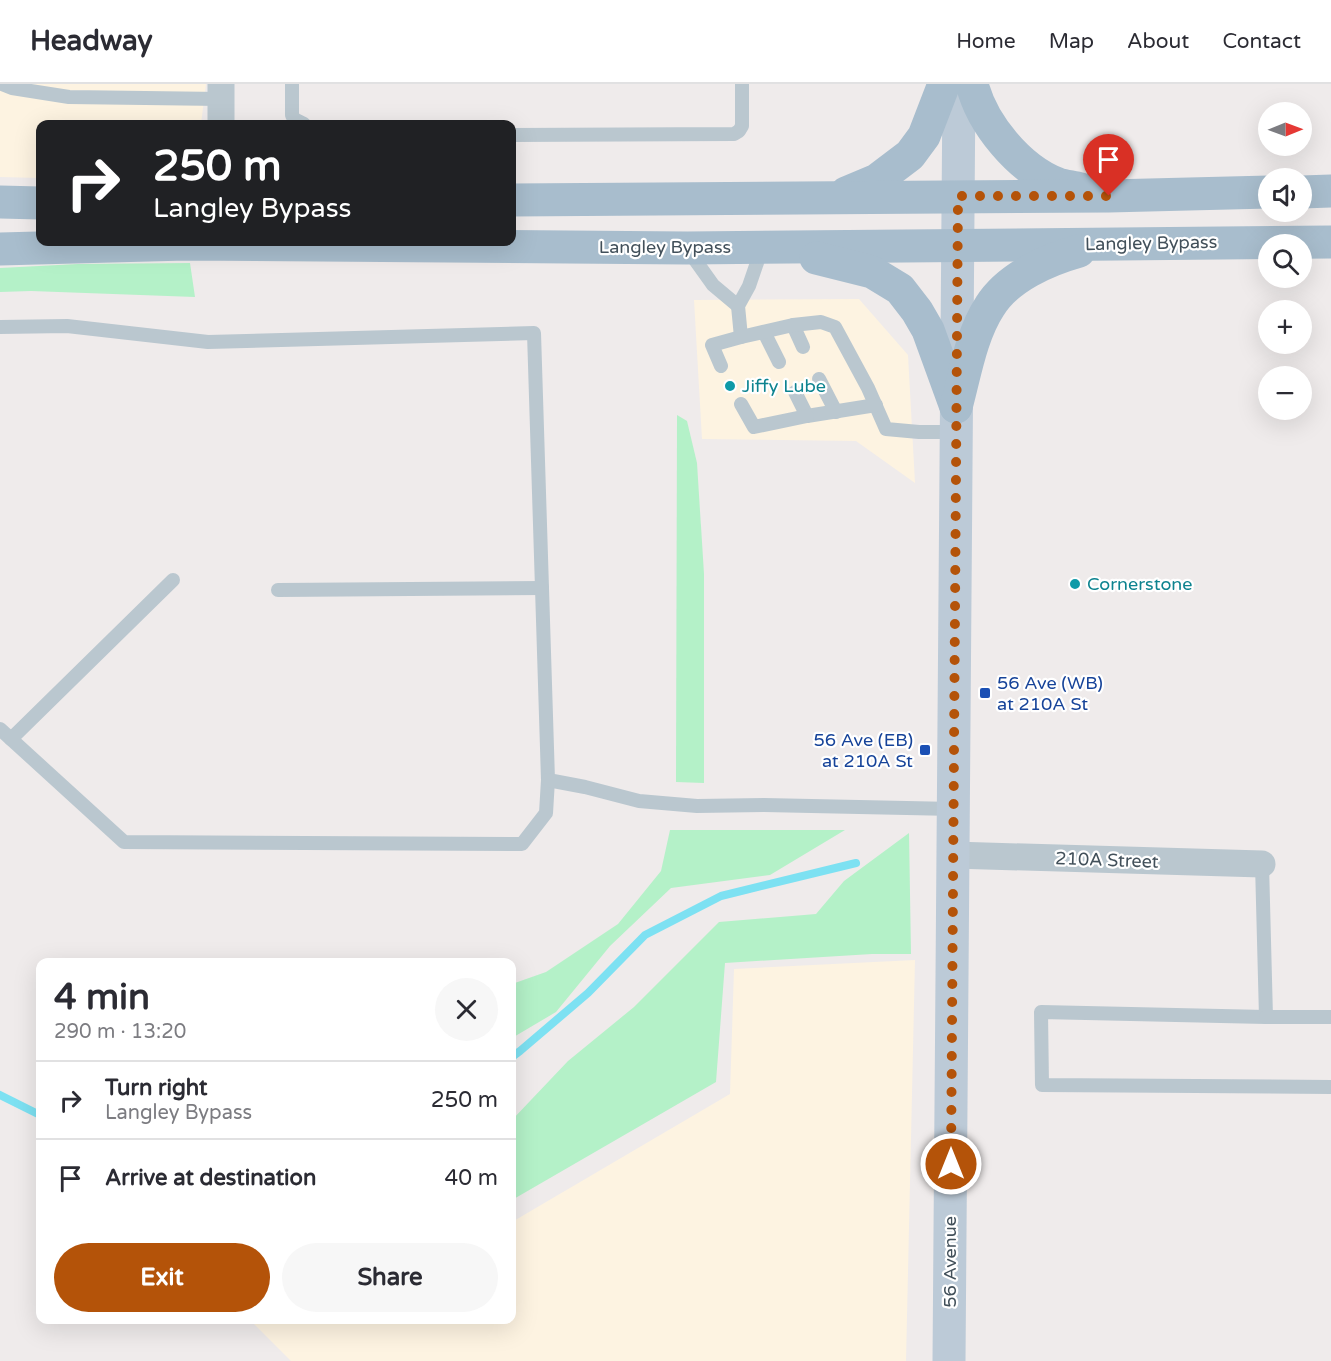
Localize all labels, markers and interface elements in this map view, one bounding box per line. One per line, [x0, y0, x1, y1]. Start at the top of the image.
text: Headway [30, 24, 153, 58]
text: Home [956, 29, 1016, 54]
text: Map [1049, 29, 1094, 54]
text: About [1127, 29, 1189, 54]
text: Contact [1222, 29, 1301, 54]
north arrow [1258, 102, 1312, 156]
map controls [1258, 102, 1312, 420]
pin [1083, 134, 1134, 196]
text: 250 m [153, 141, 282, 192]
icon: arrive [1092, 143, 1125, 176]
icon: right [54, 144, 132, 222]
button: sound [1258, 168, 1312, 222]
text: Langley Bypass [153, 192, 352, 225]
street label: Langley Bypass [1085, 231, 1217, 255]
button: search [1258, 234, 1312, 288]
street label: Langley Bypass [599, 236, 731, 258]
button: + [1258, 300, 1312, 354]
button: − [1258, 366, 1312, 420]
place label: Jiffy Lube [742, 375, 826, 397]
marker: Jiffy Lube [723, 379, 737, 393]
place label: Cornerstone [1087, 573, 1193, 595]
marker: Cornerstone [1068, 577, 1082, 591]
place label: 56 Ave (WB) at 210A St [997, 672, 1103, 715]
marker: 56 Ave (WB) at 210A St [978, 686, 992, 700]
place label: 56 Ave (EB) at 210A St [813, 729, 913, 772]
marker: 56 Ave (EB) at 210A St [918, 743, 932, 757]
street label: 210A Street [1055, 847, 1159, 873]
text: 4 min [54, 976, 150, 1019]
button: close [435, 978, 498, 1041]
text: 290 m · 13:20 [54, 1020, 186, 1044]
text: Turn right [105, 1075, 207, 1101]
icon: right [54, 1084, 87, 1117]
text: 250 m [431, 1087, 498, 1113]
text: Langley Bypass [105, 1101, 252, 1125]
position arrow [919, 1132, 983, 1196]
icon: arrive [54, 1162, 87, 1195]
text: Arrive at destination [105, 1165, 316, 1191]
text: 40 m [444, 1165, 498, 1191]
street label: 56 Avenue [939, 1216, 961, 1308]
button: Exit [54, 1243, 270, 1312]
button: Share [282, 1243, 498, 1312]

